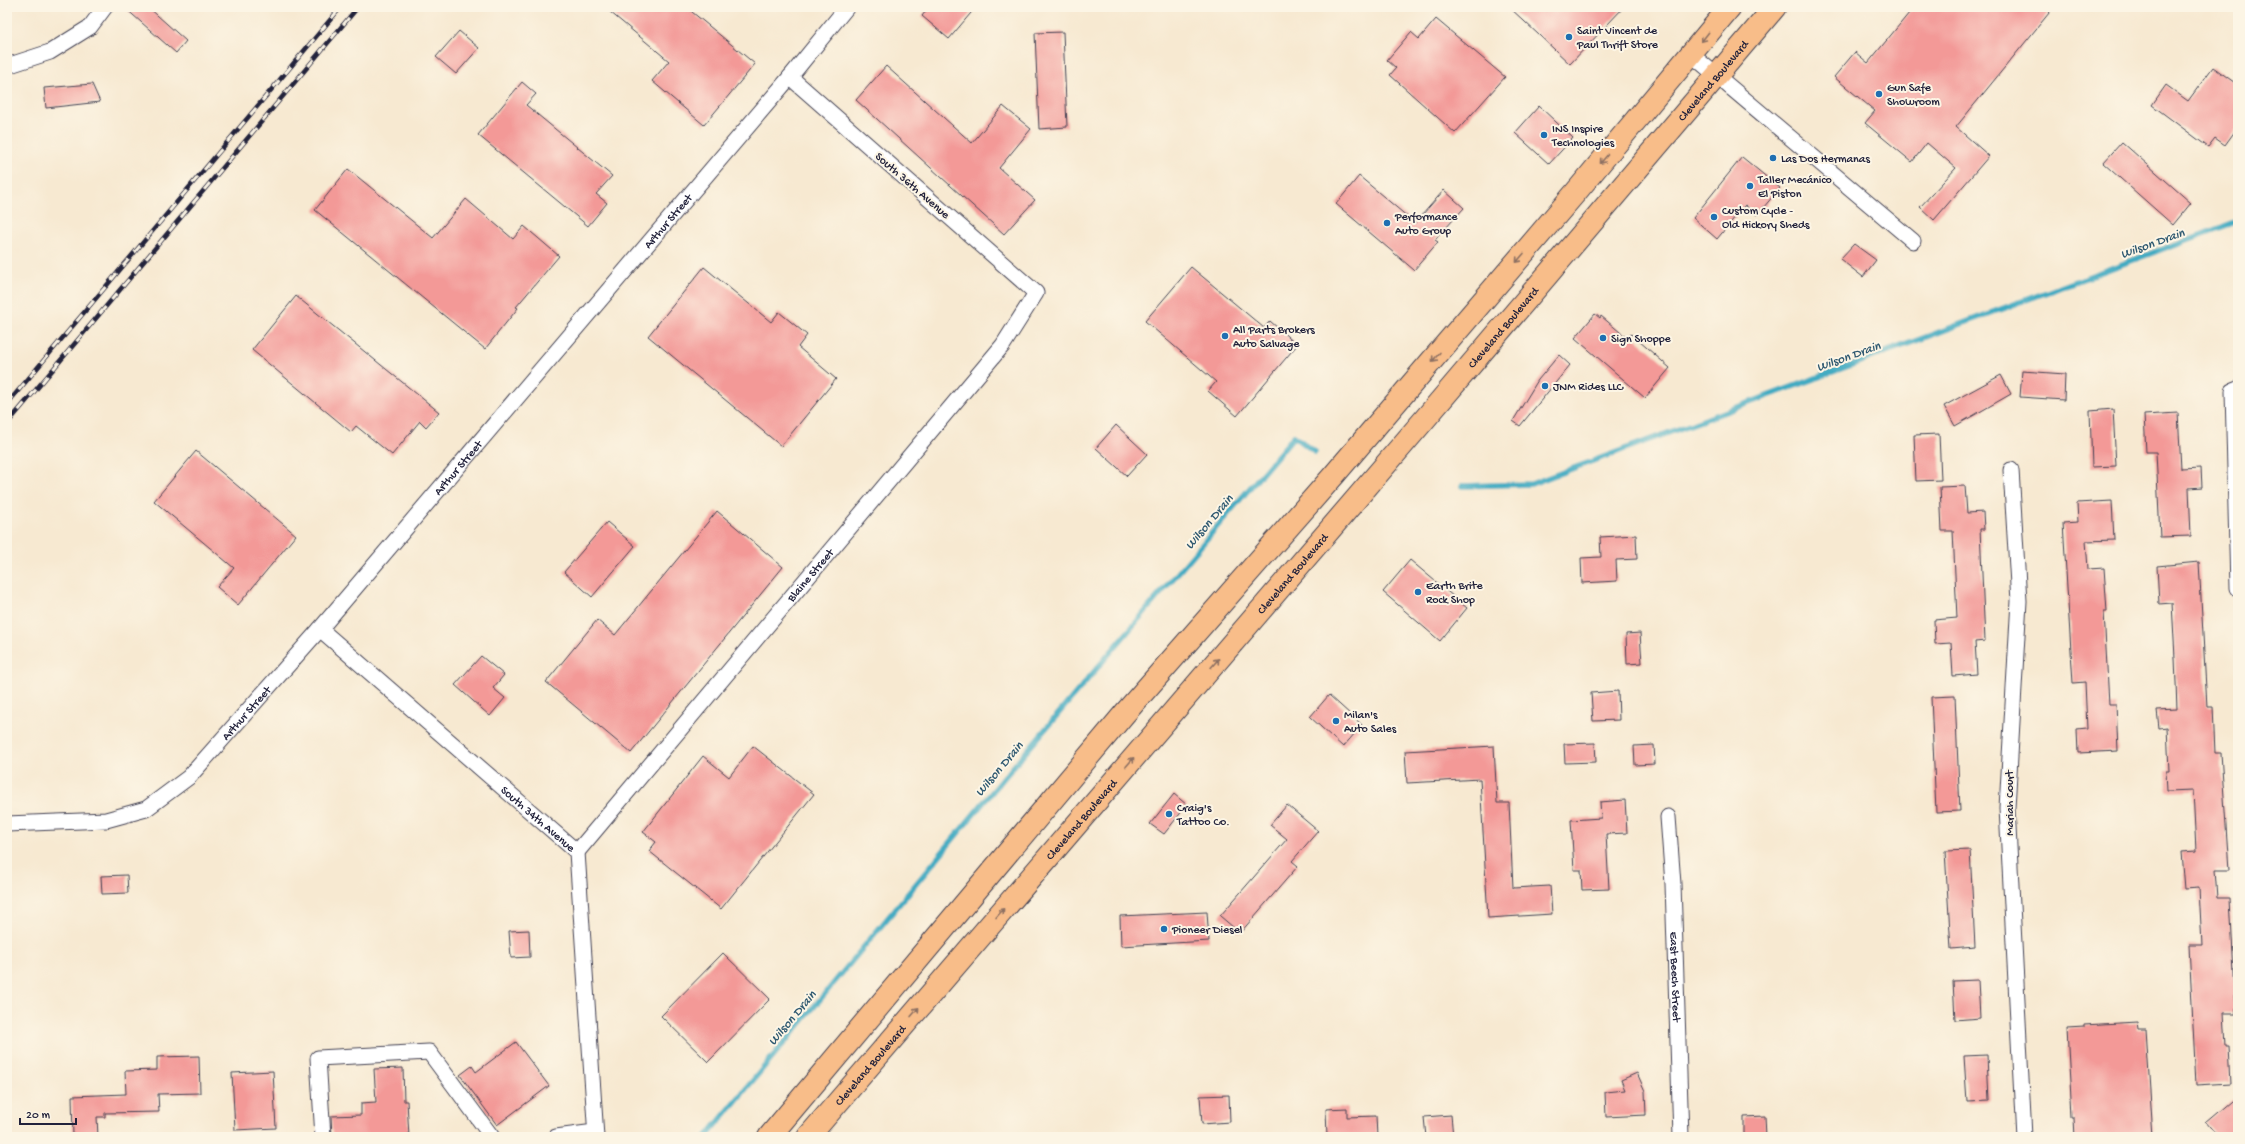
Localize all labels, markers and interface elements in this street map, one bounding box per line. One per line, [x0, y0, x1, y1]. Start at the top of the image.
place label: Saint Vincent de Paul Thrift Store [1576, 25, 1659, 53]
marker: Saint Vincent de Paul Thrift Store [1564, 32, 1574, 42]
one-way arrow [1701, 32, 1710, 43]
street label: Cleveland Boulevard [1676, 38, 1753, 125]
place label: Gun Safe Showroom [1887, 82, 1940, 110]
marker: Gun Safe Showroom [1874, 89, 1884, 99]
place label: INS Inspire Technologies [1551, 123, 1615, 151]
marker: INS Inspire Technologies [1539, 130, 1549, 140]
street label: South 36th Avenue [872, 150, 952, 223]
marker: Las Dos Hermanas [1768, 153, 1778, 163]
place label: Las Dos Hermanas [1781, 153, 1870, 167]
one-way arrow [1600, 154, 1609, 164]
place label: Taller Mecánico El Piston [1757, 174, 1832, 202]
marker: Taller Mecánico El Piston [1745, 181, 1755, 191]
street label: Arthur Street [642, 191, 697, 252]
place label: Custom Cycle - Old Hickory Sheds [1722, 205, 1810, 233]
place label: Performance Auto Group [1394, 211, 1458, 239]
marker: Custom Cycle - Old Hickory Sheds [1709, 212, 1719, 222]
marker: Performance Auto Group [1382, 218, 1392, 228]
water label: Wilson Drain [2119, 226, 2188, 263]
one-way arrow [1516, 253, 1525, 263]
street label: Cleveland Boulevard [1466, 284, 1543, 372]
place label: All Parts Brokers Auto Salvage [1233, 324, 1315, 352]
marker: All Parts Brokers Auto Salvage [1220, 331, 1230, 341]
marker: Sign Shoppe [1598, 333, 1608, 343]
place label: Sign Shoppe [1611, 333, 1672, 347]
water label: Wilson Drain [1815, 339, 1884, 376]
one-way arrow [1431, 351, 1440, 362]
marker: JNM Rides LLC [1540, 381, 1550, 391]
place label: JNM Rides LLC [1553, 381, 1625, 395]
street label: Arthur Street [432, 438, 487, 499]
water label: Wilson Drain [1183, 492, 1238, 553]
street label: Cleveland Boulevard [1255, 531, 1333, 618]
street label: Blaine Street [785, 546, 838, 606]
place label: Earth Brite Rock Shop [1426, 580, 1483, 608]
marker: Earth Brite Rock Shop [1413, 587, 1423, 597]
one-way arrow [1211, 658, 1220, 668]
street label: Arthur Street [220, 683, 276, 744]
place label: Milan's Auto Sales [1344, 709, 1397, 737]
marker: Milan's Auto Sales [1331, 716, 1341, 726]
water label: Wilson Drain [973, 739, 1028, 800]
one-way arrow [1126, 756, 1135, 767]
street label: Mariah Court [2004, 769, 2018, 836]
street label: Cleveland Boulevard [1044, 777, 1122, 864]
street label: South 34th Avenue [497, 784, 578, 856]
place label: Craig's Tattoo Co. [1176, 802, 1230, 830]
marker: Craig's Tattoo Co. [1164, 809, 1174, 819]
one-way arrow [995, 909, 1004, 919]
marker: Pioneer Diesel [1159, 924, 1169, 934]
place label: Pioneer Diesel [1171, 924, 1243, 938]
street label: East Beech Street [1666, 931, 1682, 1023]
water label: Wilson Drain [766, 988, 821, 1049]
one-way arrow [911, 1007, 920, 1017]
street label: Cleveland Boulevard [833, 1022, 911, 1109]
scale bar [20, 1100, 76, 1126]
text: 20 m [26, 1109, 51, 1123]

